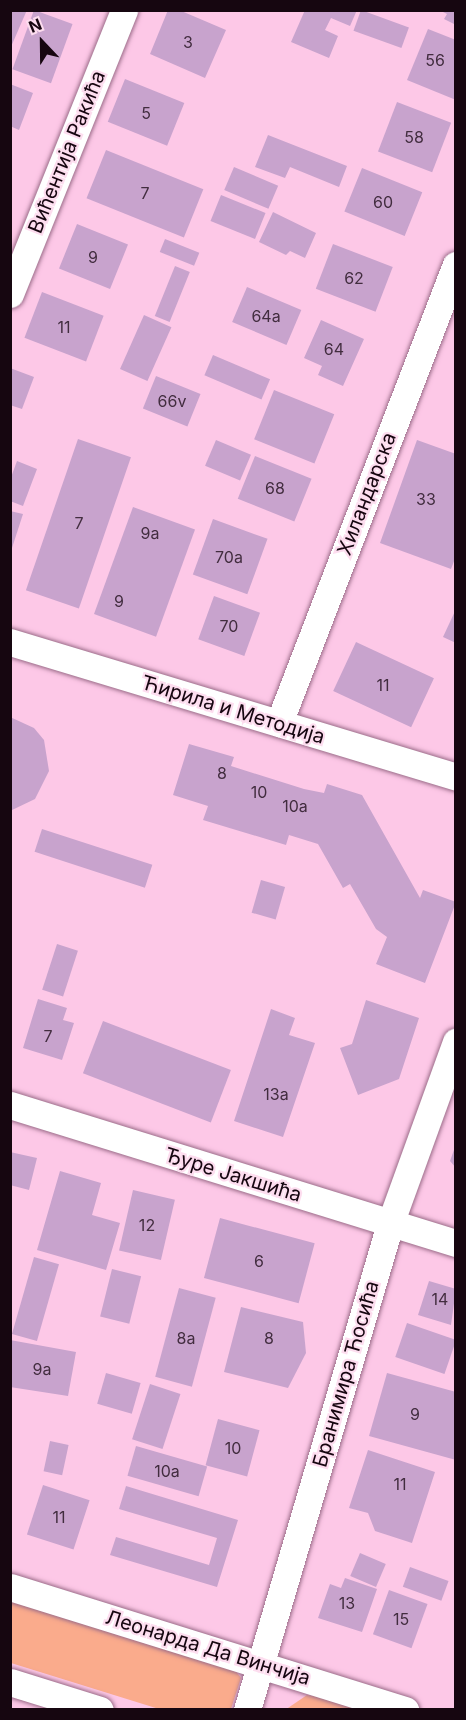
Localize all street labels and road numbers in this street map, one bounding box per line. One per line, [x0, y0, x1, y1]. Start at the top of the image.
street label: Вићентија Ракића [23, 67, 111, 237]
street label: Хиландарска [333, 429, 401, 559]
street label: Ћирила и Методија [138, 671, 328, 749]
street label: Ђуре Јакшића [162, 1143, 304, 1207]
street label: Бранимира Ћосића [308, 1278, 384, 1470]
street label: Леонарда Да Винчија [103, 1605, 313, 1691]

